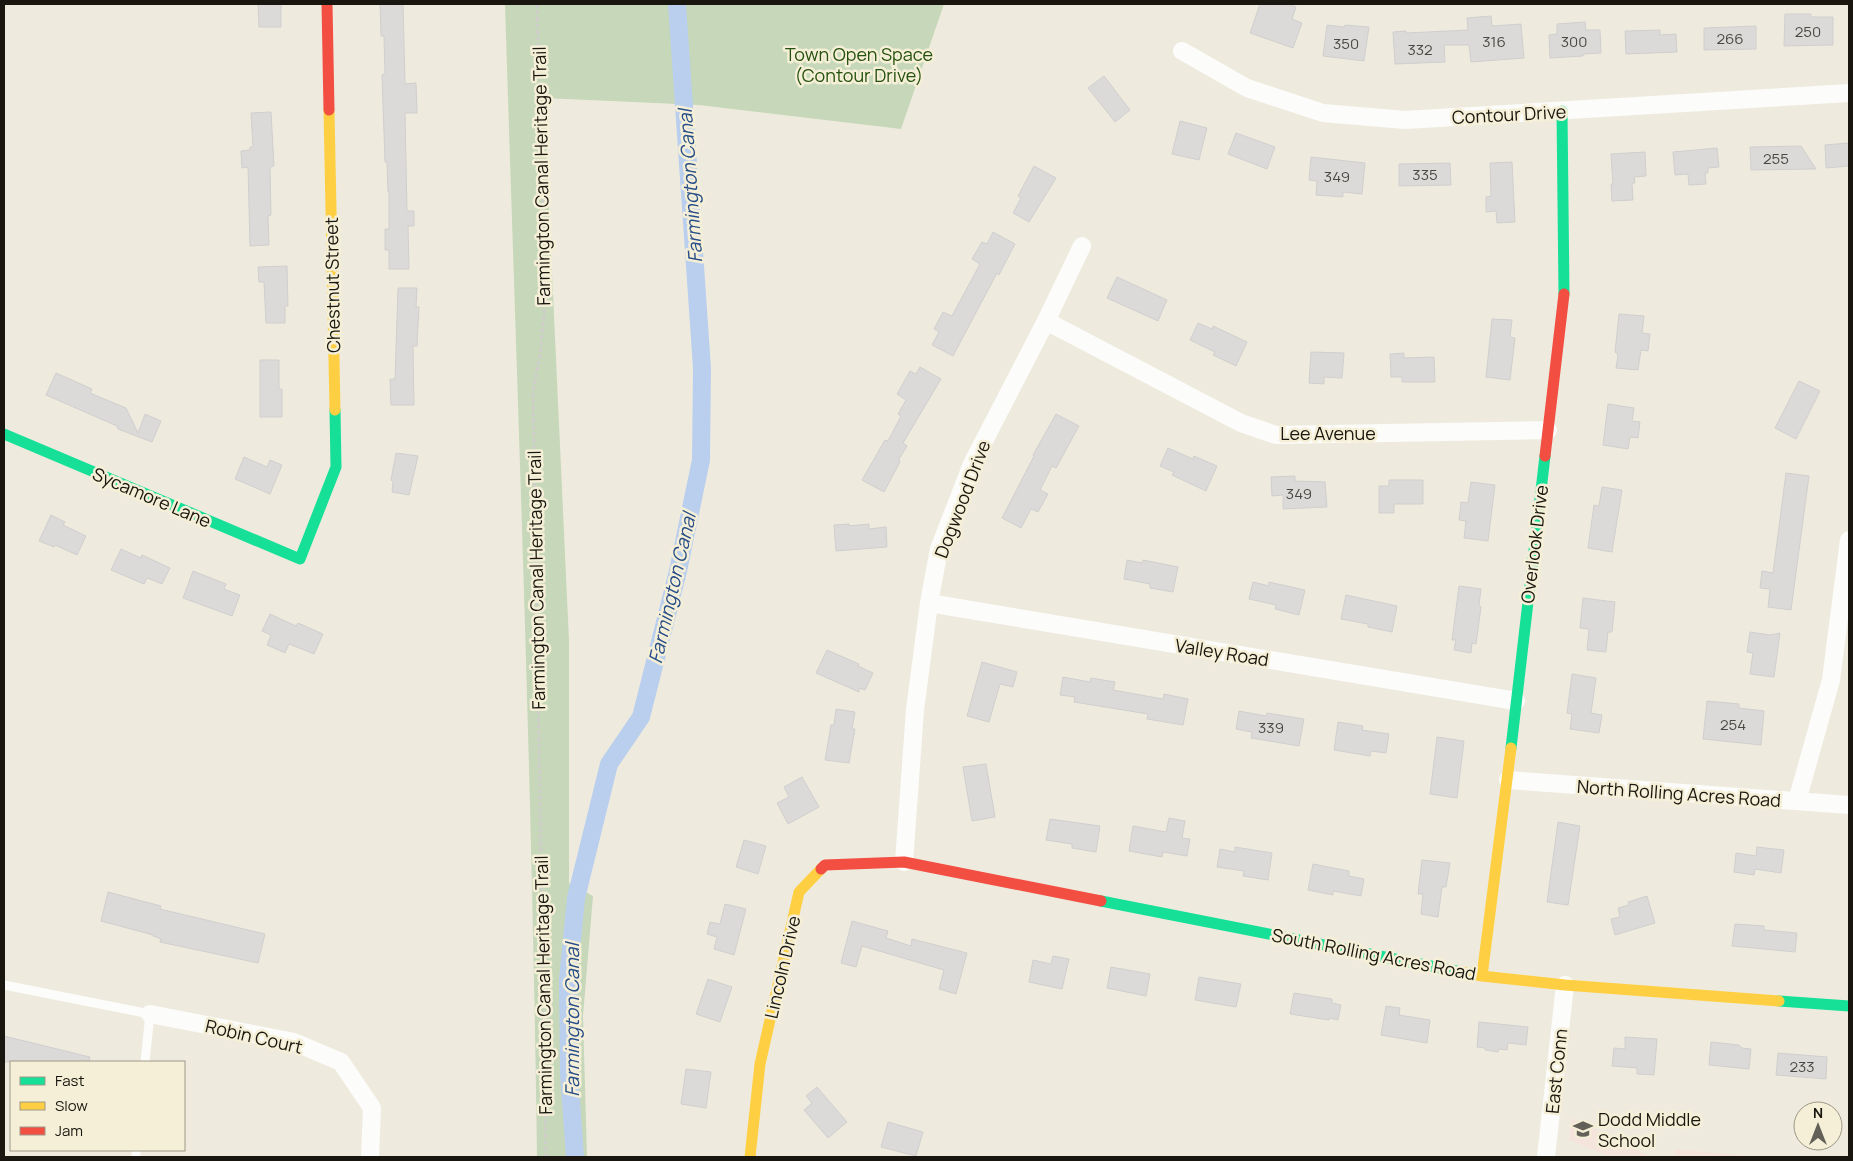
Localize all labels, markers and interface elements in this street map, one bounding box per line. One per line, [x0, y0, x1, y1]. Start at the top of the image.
house number: 250 [1795, 21, 1821, 42]
house number: 266 [1716, 28, 1744, 49]
house number: 316 [1482, 31, 1506, 52]
house number: 300 [1561, 31, 1587, 52]
house number: 350 [1333, 33, 1359, 54]
house number: 332 [1407, 39, 1433, 60]
park label: Town Open Space (Contour Drive) [785, 42, 933, 87]
street label: Farmington Canal Heritage Trail [527, 46, 555, 306]
street label: Contour Drive [1451, 99, 1567, 129]
water label: Farmington Canal [671, 106, 708, 264]
house number: 255 [1763, 148, 1789, 169]
house number: 335 [1412, 164, 1438, 185]
house number: 349 [1324, 166, 1350, 187]
street label: Chestnut Street [319, 217, 345, 353]
street label: Lee Avenue [1280, 421, 1376, 445]
street label: Dogwood Drive [928, 437, 996, 561]
street label: Farmington Canal Heritage Trail [522, 450, 550, 710]
street label: Sycamore Lane [89, 461, 215, 533]
house number: 349 [1286, 483, 1312, 504]
street label: Overlook Drive [1515, 484, 1553, 604]
water label: Farmington Canal [642, 508, 703, 666]
street label: Valley Road [1173, 633, 1271, 671]
house number: 254 [1720, 714, 1746, 735]
house number: 339 [1258, 717, 1284, 738]
street label: North Rolling Acres Road [1576, 774, 1782, 812]
street label: Farmington Canal Heritage Trail [529, 855, 557, 1115]
street label: Lincoln Drive [759, 913, 805, 1021]
street label: South Rolling Acres Road [1270, 922, 1478, 986]
water label: Farmington Canal [559, 941, 585, 1097]
street label: Robin Court [203, 1013, 305, 1059]
street label: East Conn [1540, 1027, 1572, 1115]
house number: 233 [1789, 1056, 1815, 1077]
legend [10, 1061, 185, 1151]
text: Fast [55, 1070, 84, 1091]
text: Slow [55, 1095, 88, 1116]
north arrow [1793, 1101, 1843, 1151]
text: N [1813, 1103, 1823, 1122]
place label: Dodd Middle School [1598, 1107, 1701, 1152]
school or university icon: Dodd Middle School [1572, 1118, 1594, 1140]
text: Jam [55, 1120, 83, 1141]

